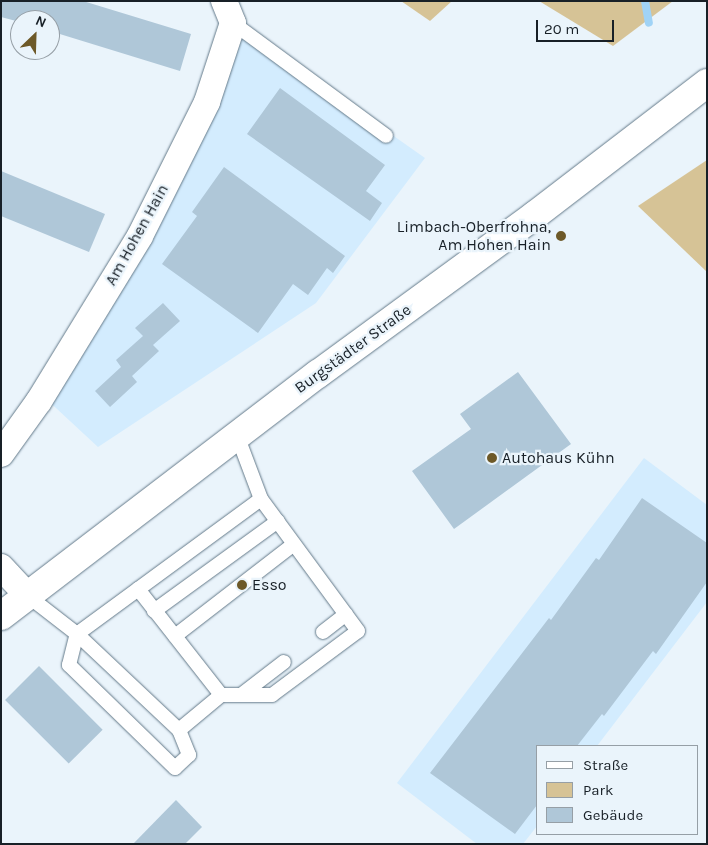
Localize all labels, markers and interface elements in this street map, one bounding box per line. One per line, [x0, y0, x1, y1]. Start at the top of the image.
north arrow [10, 10, 60, 60]
scale bar [538, 10, 616, 42]
text: N [33, 12, 49, 32]
text: 20 m [544, 20, 579, 38]
street label: Am Hohen Hain [101, 181, 173, 289]
place label: Limbach-Oberfrohna, Am Hohen Hain [397, 217, 551, 255]
marker: Limbach-Oberfrohna, Am Hohen Hain [555, 230, 567, 242]
street label: Burgstädter Straße [291, 300, 415, 398]
place label: Autohaus Kühn [502, 448, 615, 468]
marker: Autohaus Kühn [486, 452, 498, 464]
place label: Esso [252, 575, 287, 595]
marker: Esso [236, 579, 248, 591]
legend [536, 745, 698, 835]
text: Straße [583, 756, 628, 774]
text: Park [583, 781, 613, 799]
text: Gebäude [583, 806, 643, 824]

